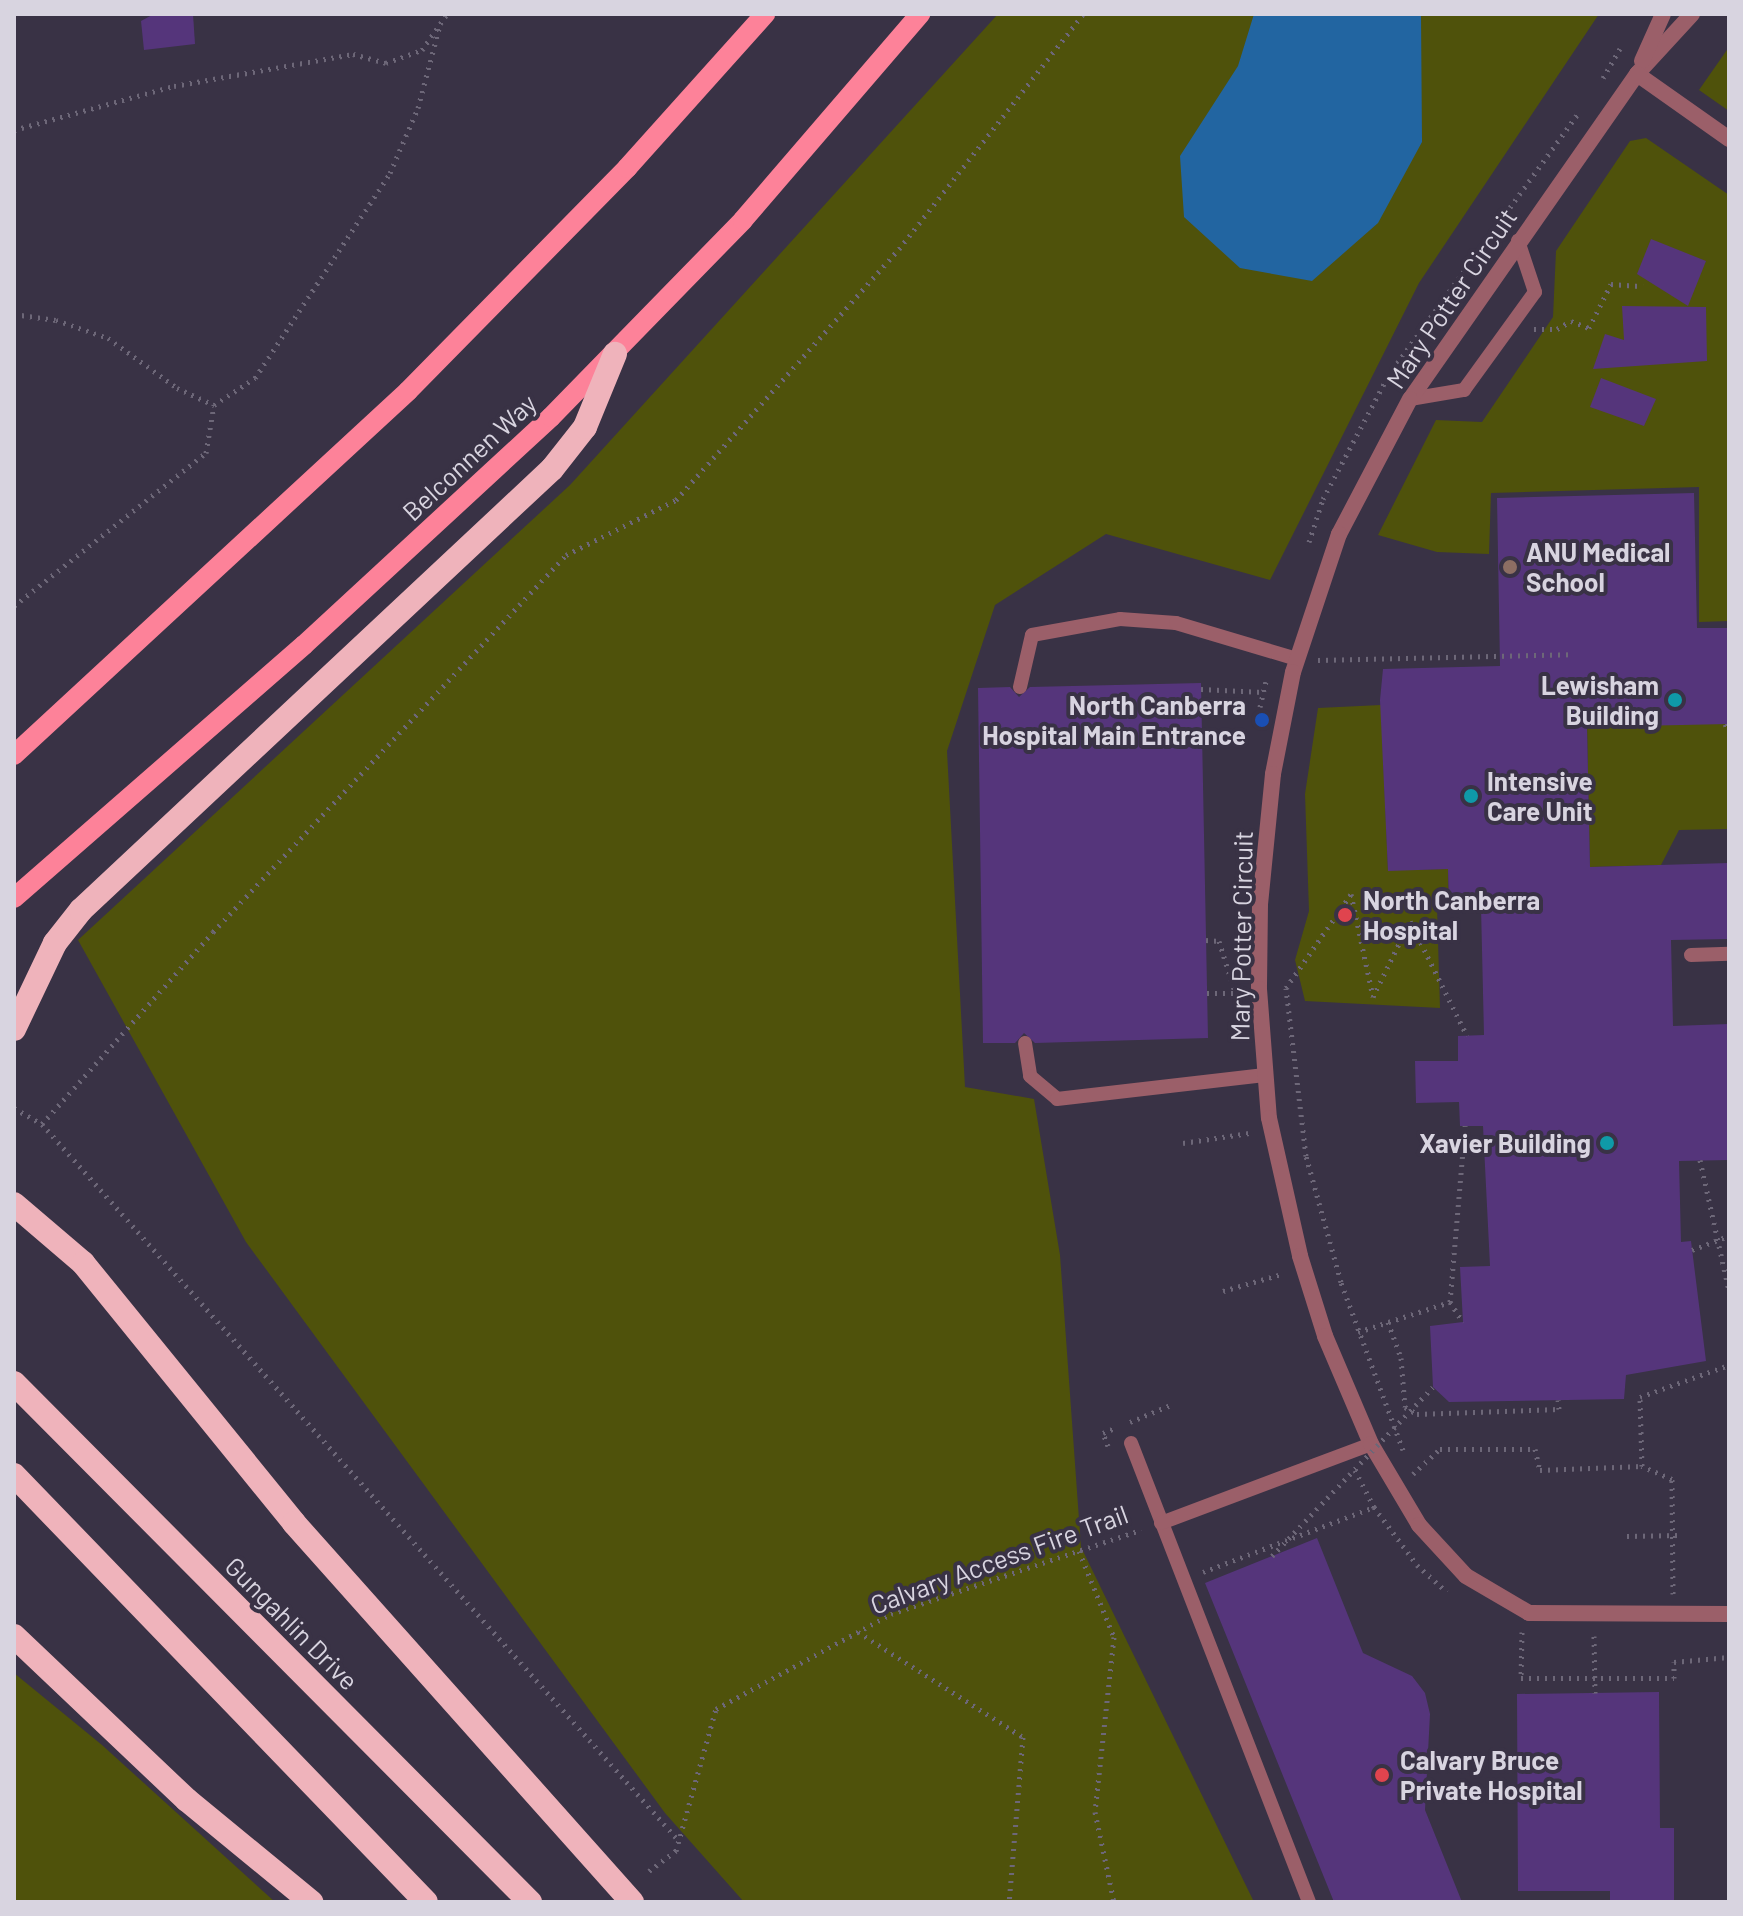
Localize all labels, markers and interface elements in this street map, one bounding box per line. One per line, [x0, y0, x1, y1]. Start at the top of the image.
street label: Mary Potter Circuit [1379, 202, 1523, 394]
street label: Belconnen Way [396, 387, 542, 527]
place label: ANU Medical School [1526, 536, 1670, 598]
marker: ANU Medical School [1501, 558, 1519, 576]
place label: Lewisham Building [1541, 669, 1659, 730]
place label: North Canberra Hospital Main Entrance [982, 689, 1246, 750]
marker: Lewisham Building [1666, 691, 1684, 709]
marker: North Canberra Hospital Main Entrance [1253, 711, 1271, 729]
place label: Intensive Care Unit [1487, 765, 1593, 826]
marker: Intensive Care Unit [1462, 787, 1480, 805]
street label: Mary Potter Circuit [1224, 830, 1258, 1042]
place label: North Canberra Hospital [1363, 884, 1540, 946]
marker: North Canberra Hospital [1334, 904, 1356, 926]
place label: Xavier Building [1419, 1127, 1591, 1159]
marker: Xavier Building [1598, 1134, 1616, 1152]
street label: Calvary Access Fire Trail [866, 1498, 1132, 1620]
street label: Gungahlin Drive [219, 1550, 365, 1696]
place label: Calvary Bruce Private Hospital [1400, 1744, 1583, 1806]
marker: Calvary Bruce Private Hospital [1371, 1764, 1393, 1786]

